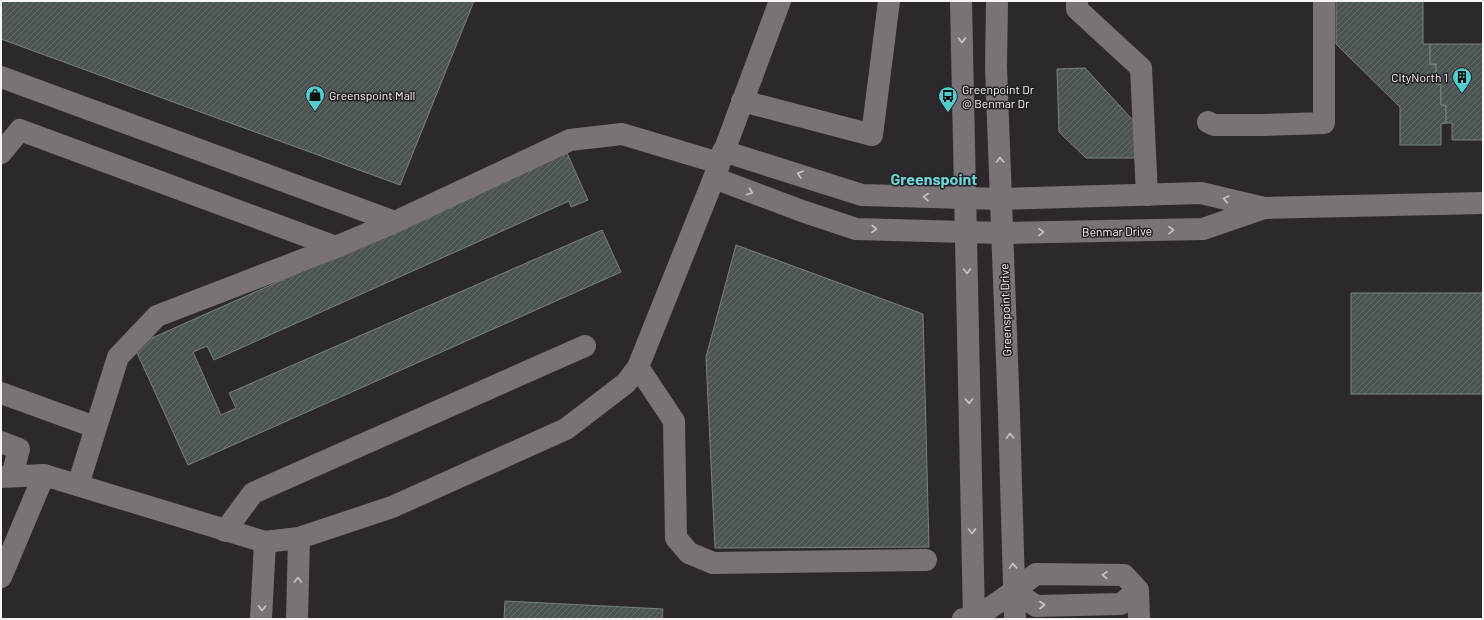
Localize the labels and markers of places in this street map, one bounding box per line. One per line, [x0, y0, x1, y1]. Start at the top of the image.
building icon: CityNorth 1 [1451, 66, 1473, 94]
place label: CityNorth 1 [1391, 70, 1448, 84]
place label: Greenpoint Dr @ Benmar Dr [962, 82, 1035, 110]
shop icon: Greenspoint Mall [304, 84, 326, 112]
bus stop icon: Greenpoint Dr @ Benmar Dr [937, 85, 959, 113]
place label: Greenspoint Mall [329, 88, 415, 102]

